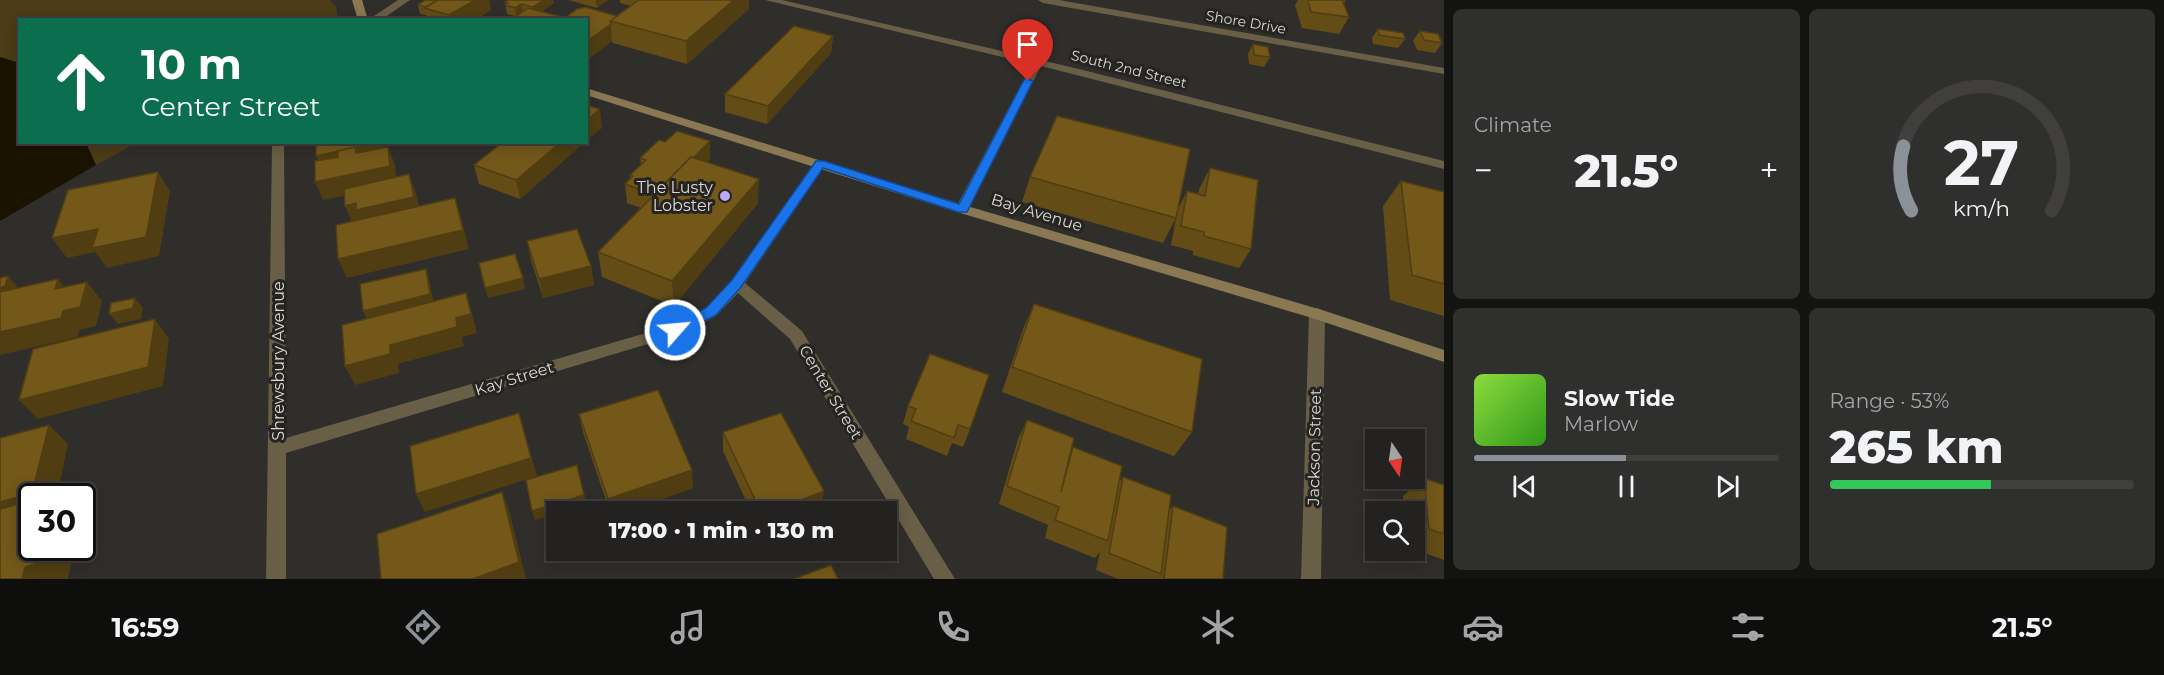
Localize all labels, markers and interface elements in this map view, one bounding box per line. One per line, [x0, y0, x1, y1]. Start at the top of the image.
street label: Shore Drive [1205, 6, 1287, 38]
pin [1002, 19, 1053, 81]
icon: arrive [1011, 28, 1044, 61]
text: 10 m [141, 38, 242, 90]
icon: ahead [42, 42, 120, 120]
street label: South 2nd Street [1069, 46, 1189, 92]
text: Center Street [141, 90, 320, 123]
text: Climate [1474, 113, 1552, 137]
text: 27 [1944, 125, 2019, 201]
text: 21.5° [1574, 143, 1678, 198]
text: − [1474, 150, 1493, 190]
text: + [1760, 150, 1779, 190]
place label: The Lusty Lobster [637, 178, 713, 215]
marker: The Lusty Lobster [718, 189, 732, 203]
street label: Bay Avenue [989, 190, 1085, 235]
text: km/h [1953, 195, 2010, 221]
street label: Shrewsbury Avenue [269, 281, 288, 441]
position arrow [643, 298, 707, 362]
street label: Center Street [795, 342, 866, 443]
street label: Kay Street [472, 357, 556, 399]
text: Slow Tide [1564, 385, 1675, 412]
street label: Jackson Street [1304, 388, 1325, 507]
text: Range · 53% [1830, 389, 1949, 413]
text: Marlow [1564, 412, 1638, 436]
text: 265 km [1830, 419, 2003, 474]
north arrow [1365, 429, 1425, 489]
map controls [1365, 429, 1425, 561]
icon: previous [1508, 470, 1541, 503]
icon: pause [1610, 470, 1643, 503]
icon: next [1711, 470, 1744, 503]
speed limit sign: 30 [18, 483, 96, 561]
button: search [1365, 501, 1425, 561]
text: 17:00 · 1 min · 130 m [609, 517, 834, 544]
icon: directions [402, 606, 444, 648]
icon: music [667, 606, 709, 648]
icon: phone [932, 606, 974, 648]
icon: climate [1197, 606, 1239, 648]
icon: car [1462, 606, 1504, 648]
icon: filters [1727, 606, 1769, 648]
text: 16:59 [111, 611, 180, 644]
text: 21.5° [1992, 611, 2052, 644]

